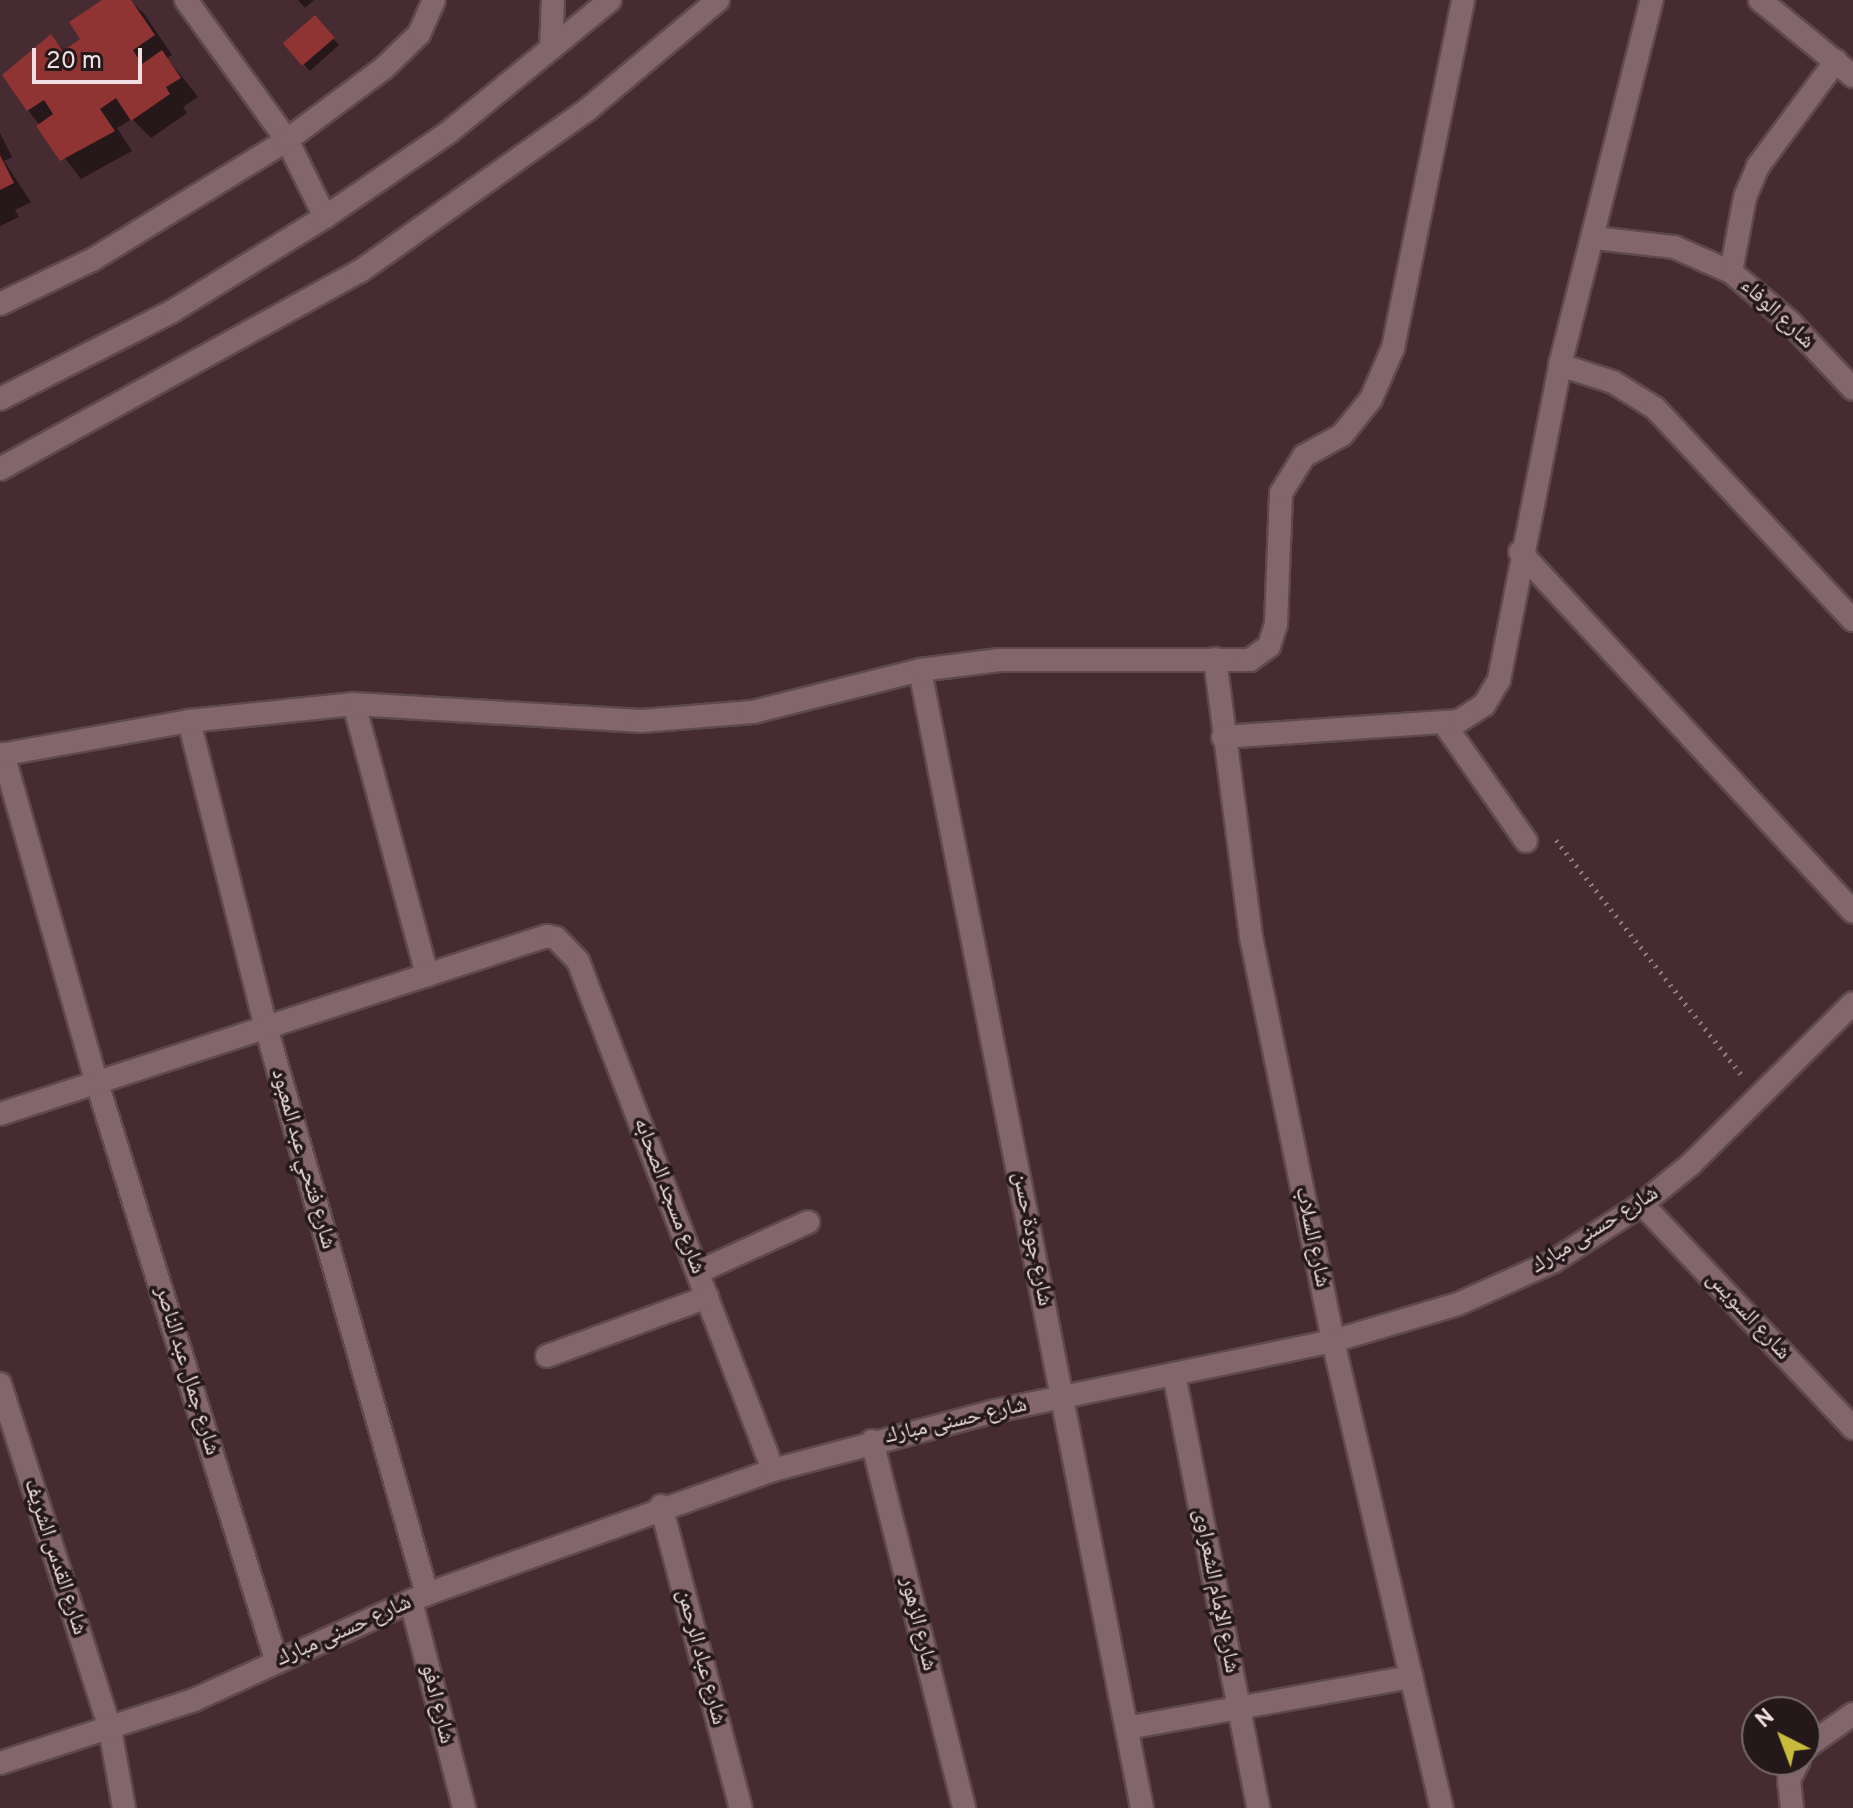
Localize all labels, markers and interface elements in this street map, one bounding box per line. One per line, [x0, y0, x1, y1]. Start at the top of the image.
scale bar [36, 32, 146, 82]
text: 20 m [46, 47, 102, 77]
street label: شارع الوفاء [1734, 273, 1820, 355]
street label: شارع فتحي عبد المعبود [265, 1066, 341, 1252]
street label: شارع مسجد الصحابه [627, 1114, 711, 1278]
street label: شارع جودة حسن [1006, 1170, 1058, 1308]
street label: شارع حسنى مبارك [1526, 1180, 1664, 1280]
street label: شارع السلاب [1288, 1184, 1336, 1290]
street label: شارع السويس [1700, 1266, 1796, 1366]
street label: شارع جمال عبد الناصر [149, 1283, 225, 1459]
street label: شارع حسنى مبارك [882, 1392, 1030, 1450]
street label: شارع القدس الشريف [17, 1476, 93, 1638]
street label: شارع الإمام الشعراوى [1187, 1507, 1245, 1675]
street label: شارع الزهور [894, 1574, 942, 1674]
street label: شارع عباد الرحمن [670, 1586, 732, 1728]
street label: شارع حسنى مبارك [272, 1589, 416, 1673]
street label: شارع ادفو [414, 1662, 460, 1746]
north arrow [1741, 1696, 1821, 1776]
text: N [1751, 1704, 1781, 1735]

